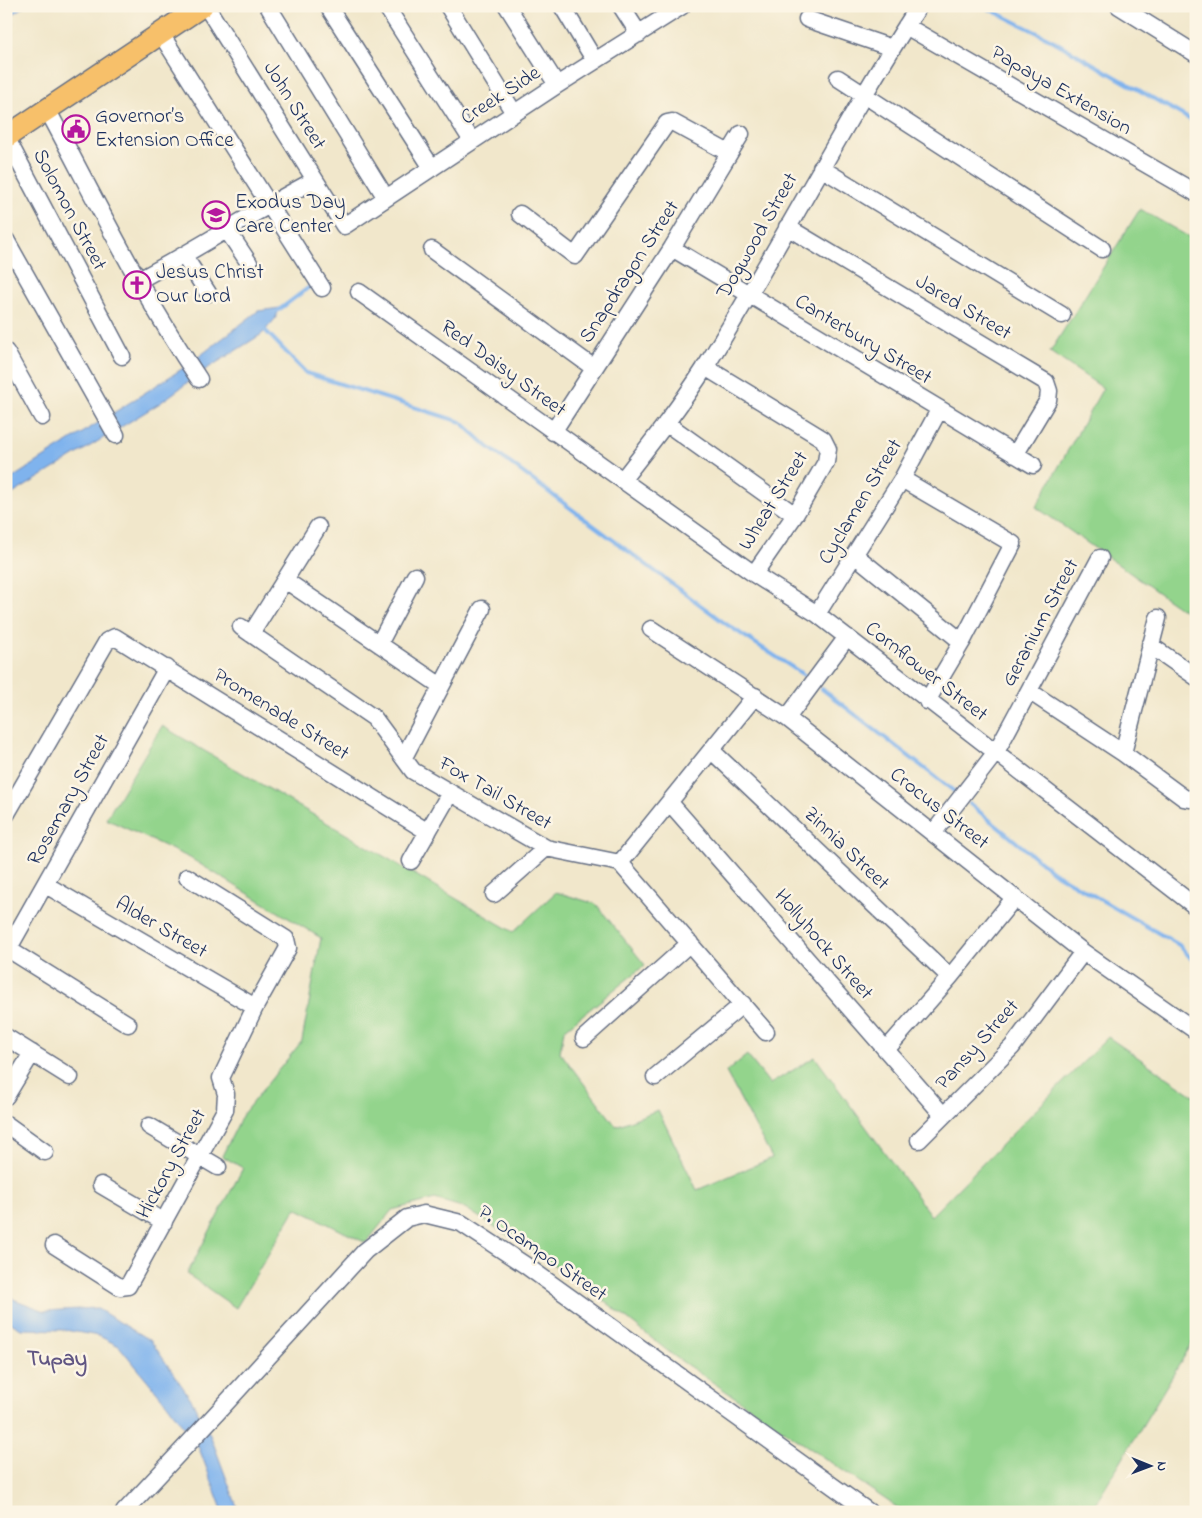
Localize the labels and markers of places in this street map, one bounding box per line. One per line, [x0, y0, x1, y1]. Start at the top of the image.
place label: Governor’s Extension Office [95, 102, 234, 156]
public building icon: Governor’s Extension Office [61, 114, 91, 144]
place label: Exodus Day Care Center [235, 188, 346, 242]
school or university icon: Exodus Day Care Center [201, 200, 231, 230]
place label: Jesus Christ Our Lord [156, 258, 264, 312]
church icon: Jesus Christ Our Lord [122, 270, 152, 300]

